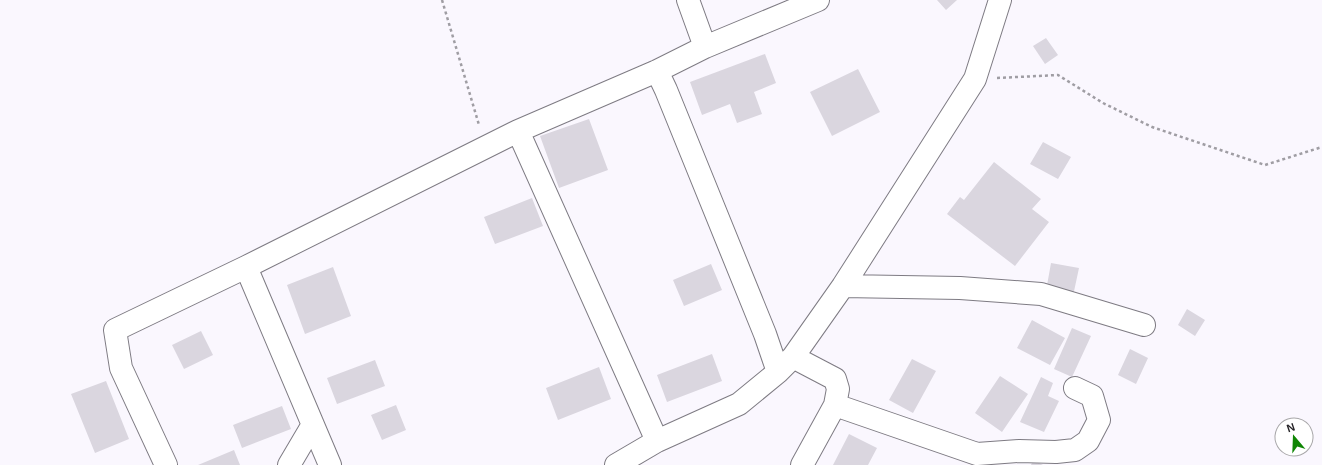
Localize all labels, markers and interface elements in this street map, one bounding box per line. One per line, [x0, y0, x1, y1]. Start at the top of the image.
north arrow [1274, 417, 1314, 457]
text: N [1285, 421, 1297, 435]

